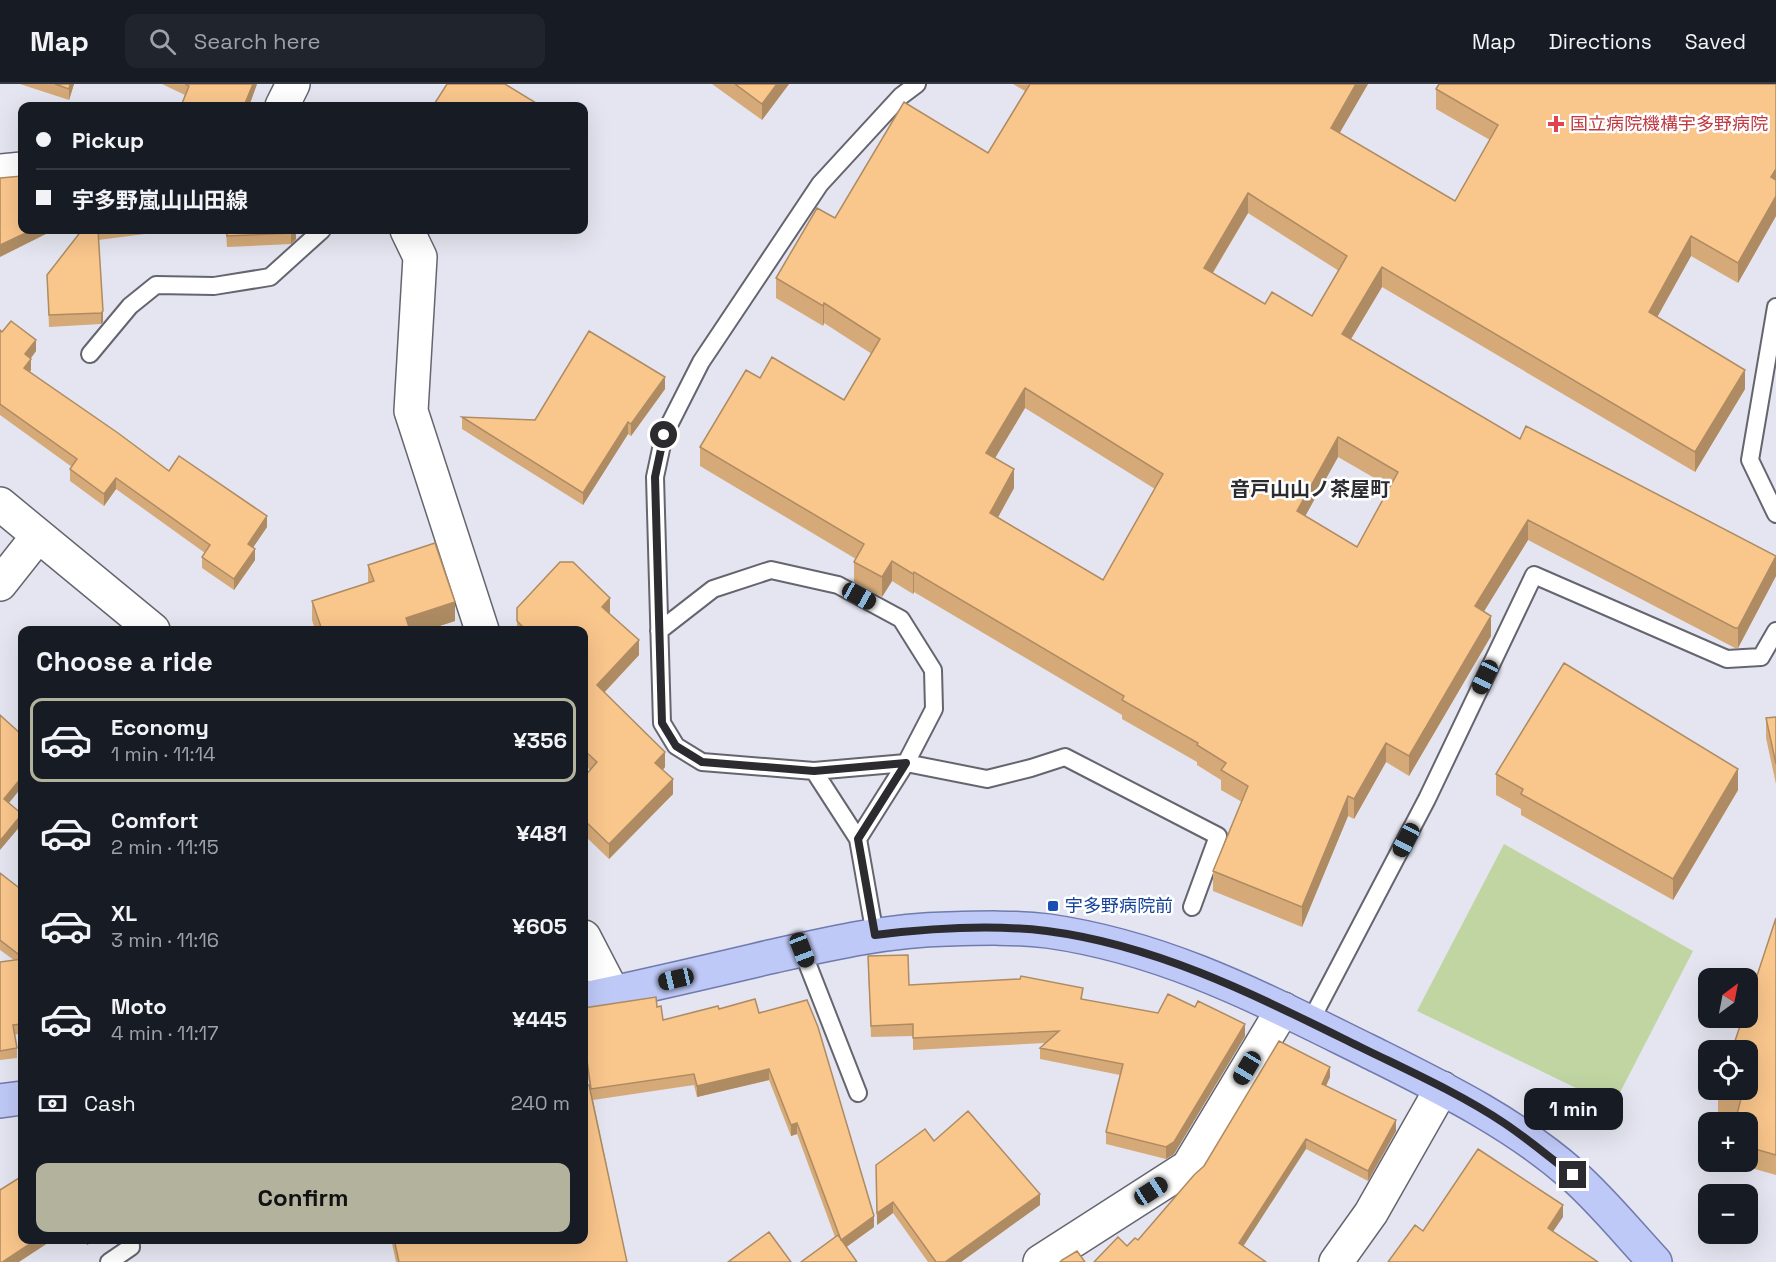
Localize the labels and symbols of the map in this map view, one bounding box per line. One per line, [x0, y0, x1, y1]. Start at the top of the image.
place label: 国立病院機構宇多野病院 [1570, 112, 1768, 135]
marker: 国立病院機構宇多野病院 [1547, 115, 1565, 133]
route start [650, 421, 677, 448]
district label: 音戸山山ノ茶屋町 [1230, 476, 1390, 502]
car [839, 579, 879, 613]
car [1469, 657, 1501, 697]
car [1390, 820, 1422, 860]
place label: 宇多野病院前 [1065, 894, 1173, 917]
marker: 宇多野病院前 [1046, 899, 1060, 913]
car [787, 930, 817, 970]
car [656, 966, 696, 992]
north arrow [1698, 968, 1758, 1028]
car [1230, 1048, 1264, 1088]
callout: 1 min [1524, 1088, 1622, 1130]
route end [1559, 1161, 1586, 1188]
car [1131, 1174, 1171, 1208]

